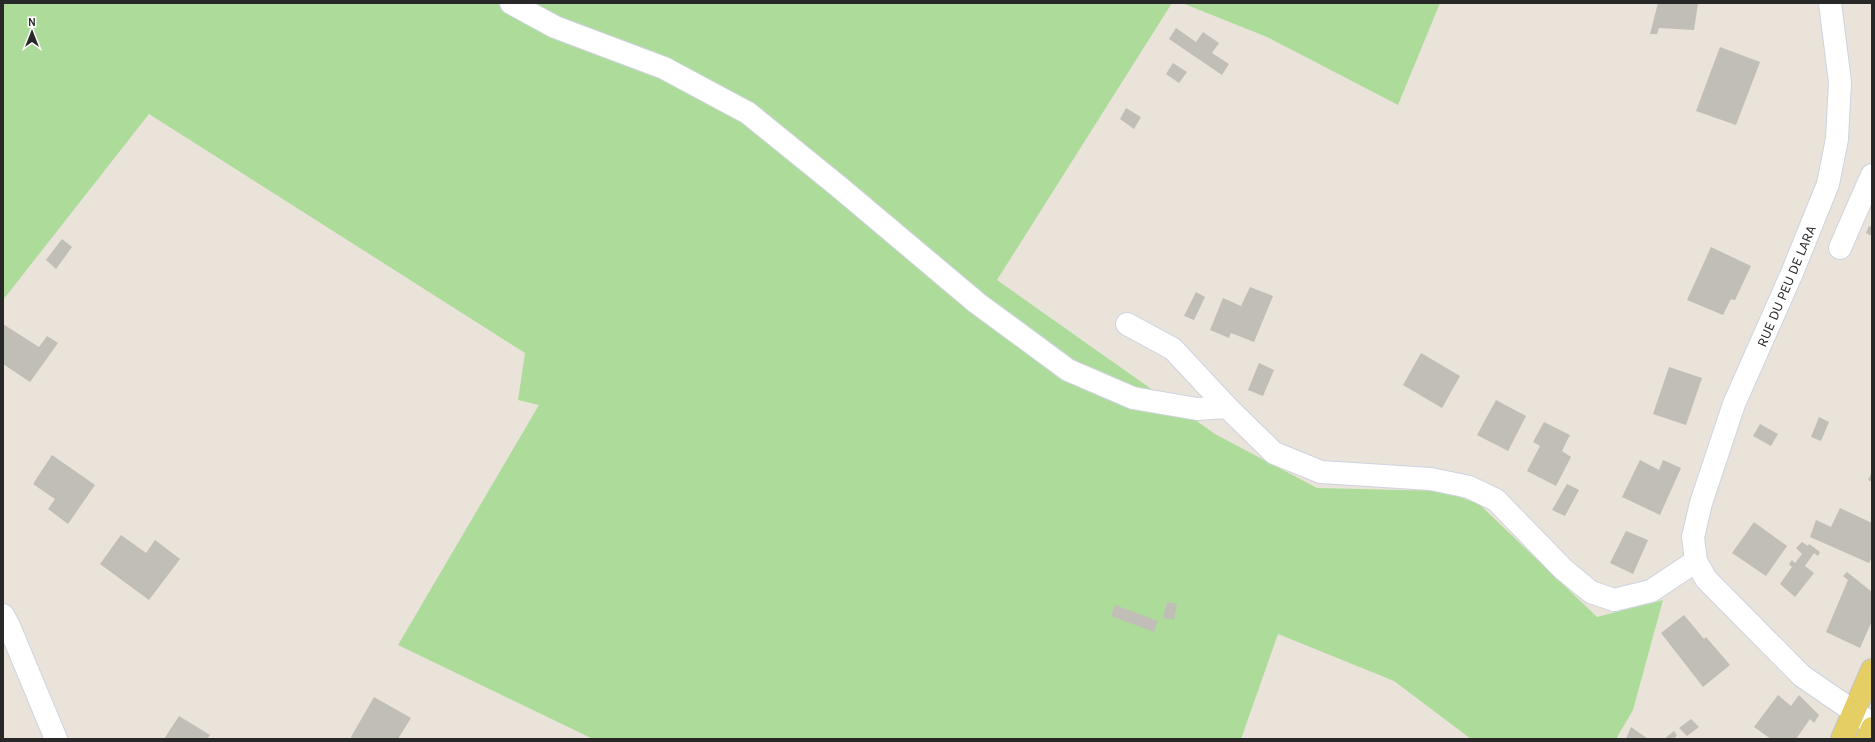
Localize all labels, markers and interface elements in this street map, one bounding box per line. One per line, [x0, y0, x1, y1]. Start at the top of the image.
north arrow [12, 12, 52, 52]
text: N [28, 16, 36, 29]
street label: RUE DU PEU DE LARA [1753, 223, 1820, 350]

